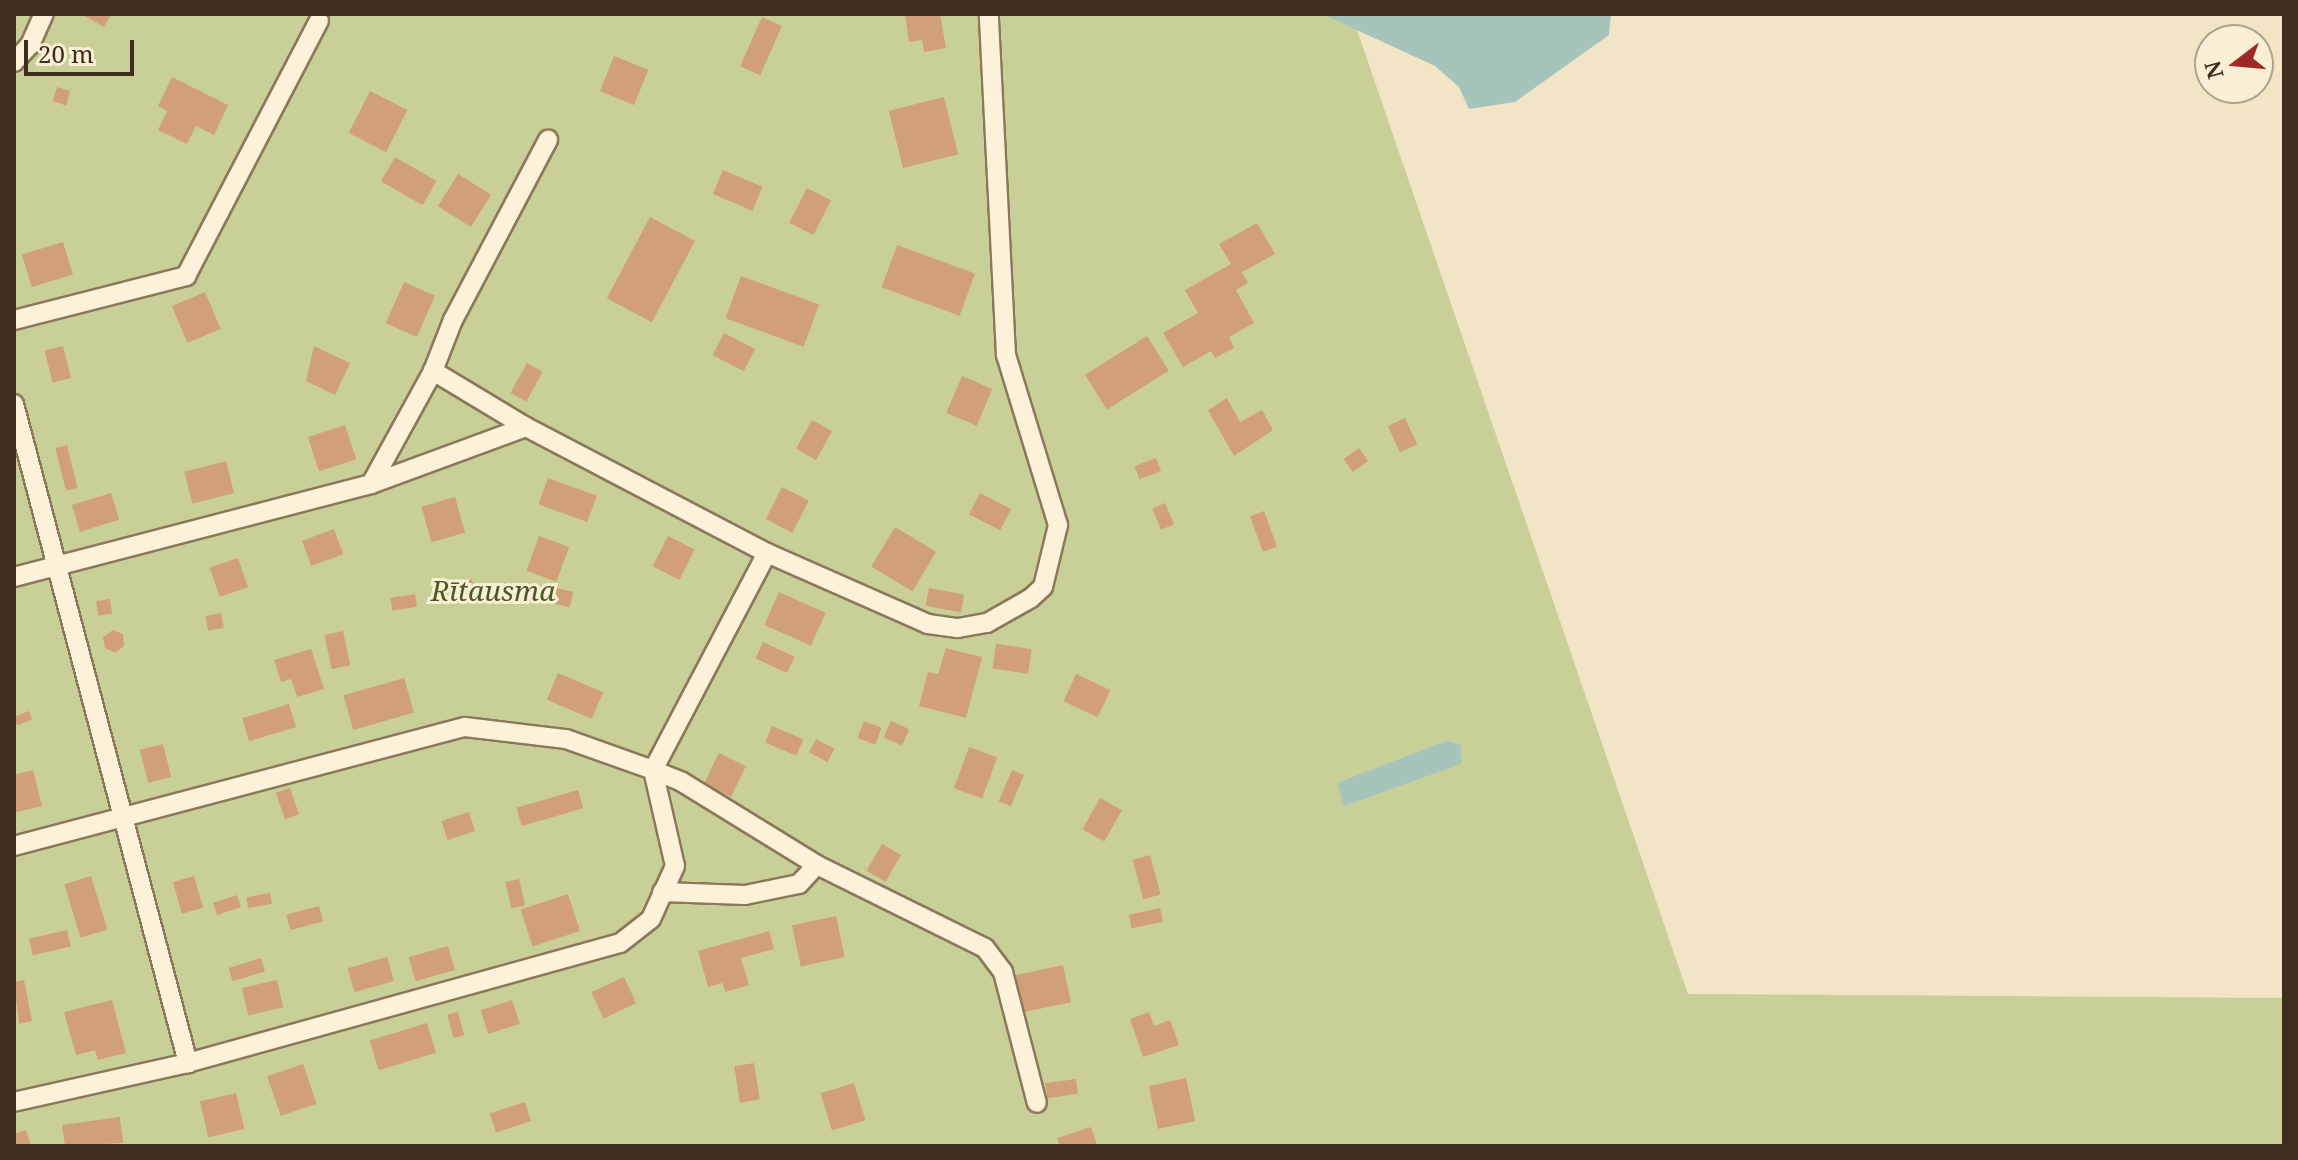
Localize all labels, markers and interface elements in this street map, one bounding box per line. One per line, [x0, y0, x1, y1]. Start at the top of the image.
scale bar [28, 24, 138, 74]
north arrow [2194, 24, 2274, 104]
text: 20 m [38, 37, 94, 70]
text: N [2196, 58, 2230, 83]
park label: Rītausma [431, 573, 555, 607]

